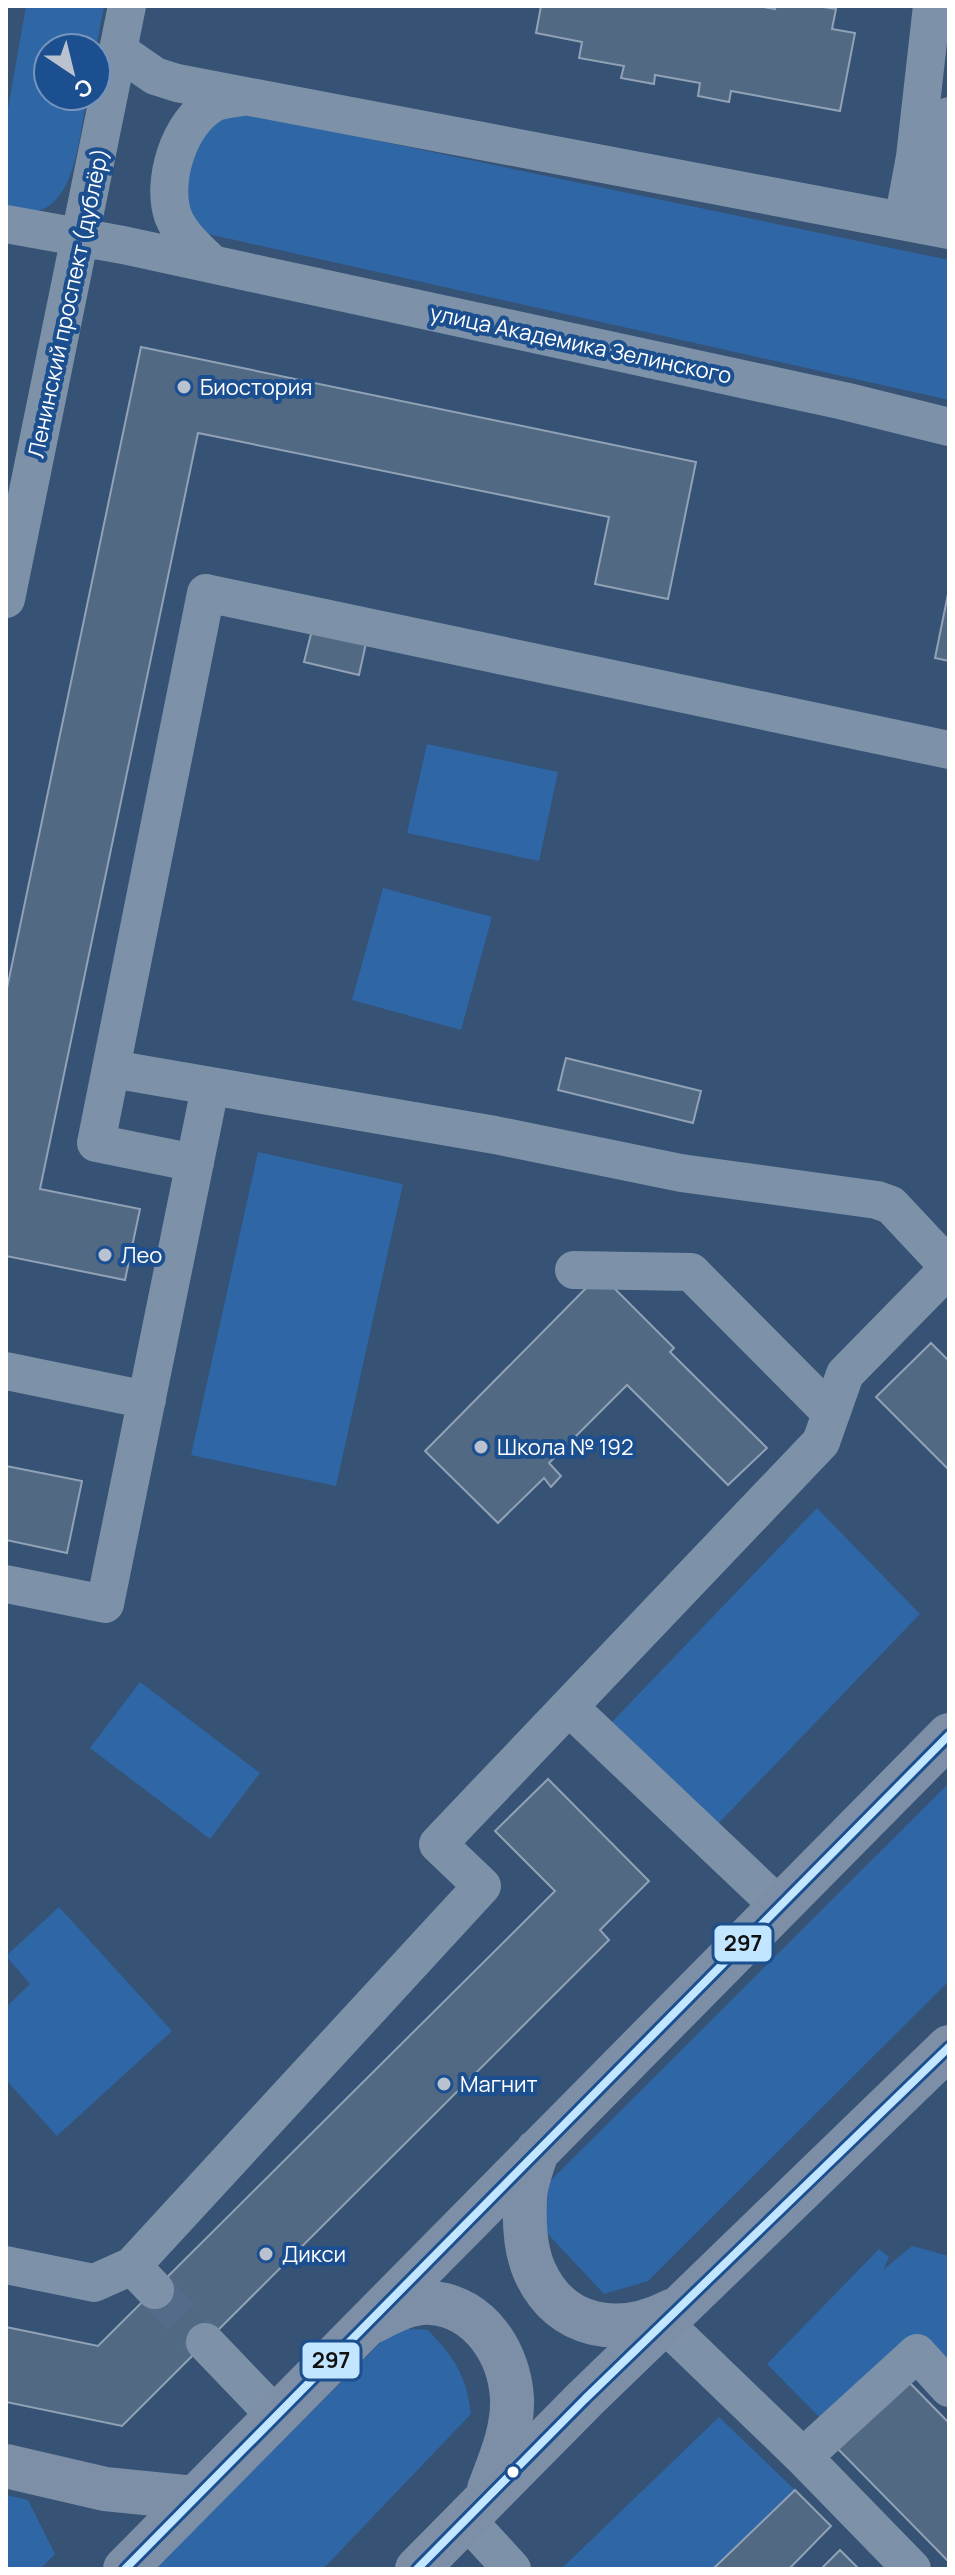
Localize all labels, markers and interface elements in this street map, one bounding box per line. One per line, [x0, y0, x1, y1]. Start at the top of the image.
north arrow [32, 32, 112, 112]
text: С [68, 71, 99, 105]
street label: Ленинский проспект (дублёр) [20, 145, 116, 461]
street label: улица Академика Зелинского [427, 297, 735, 391]
place label: Биостория [200, 372, 312, 402]
marker: Биостория [175, 378, 193, 396]
place label: Лео [121, 1240, 162, 1270]
marker: Лео [96, 1246, 114, 1264]
place label: Школа № 192 [497, 1432, 633, 1462]
marker: Школа № 192 [472, 1438, 490, 1456]
line badge: 297 [713, 1924, 773, 1963]
text: 297 [724, 1928, 762, 1958]
place label: Магнит [460, 2069, 538, 2099]
marker: Магнит [435, 2075, 453, 2093]
place label: Дикси [282, 2239, 346, 2269]
marker: Дикси [257, 2245, 275, 2263]
line badge: 297 [301, 2341, 361, 2380]
text: 297 [312, 2345, 350, 2375]
unlabelled marker [505, 2464, 521, 2480]

